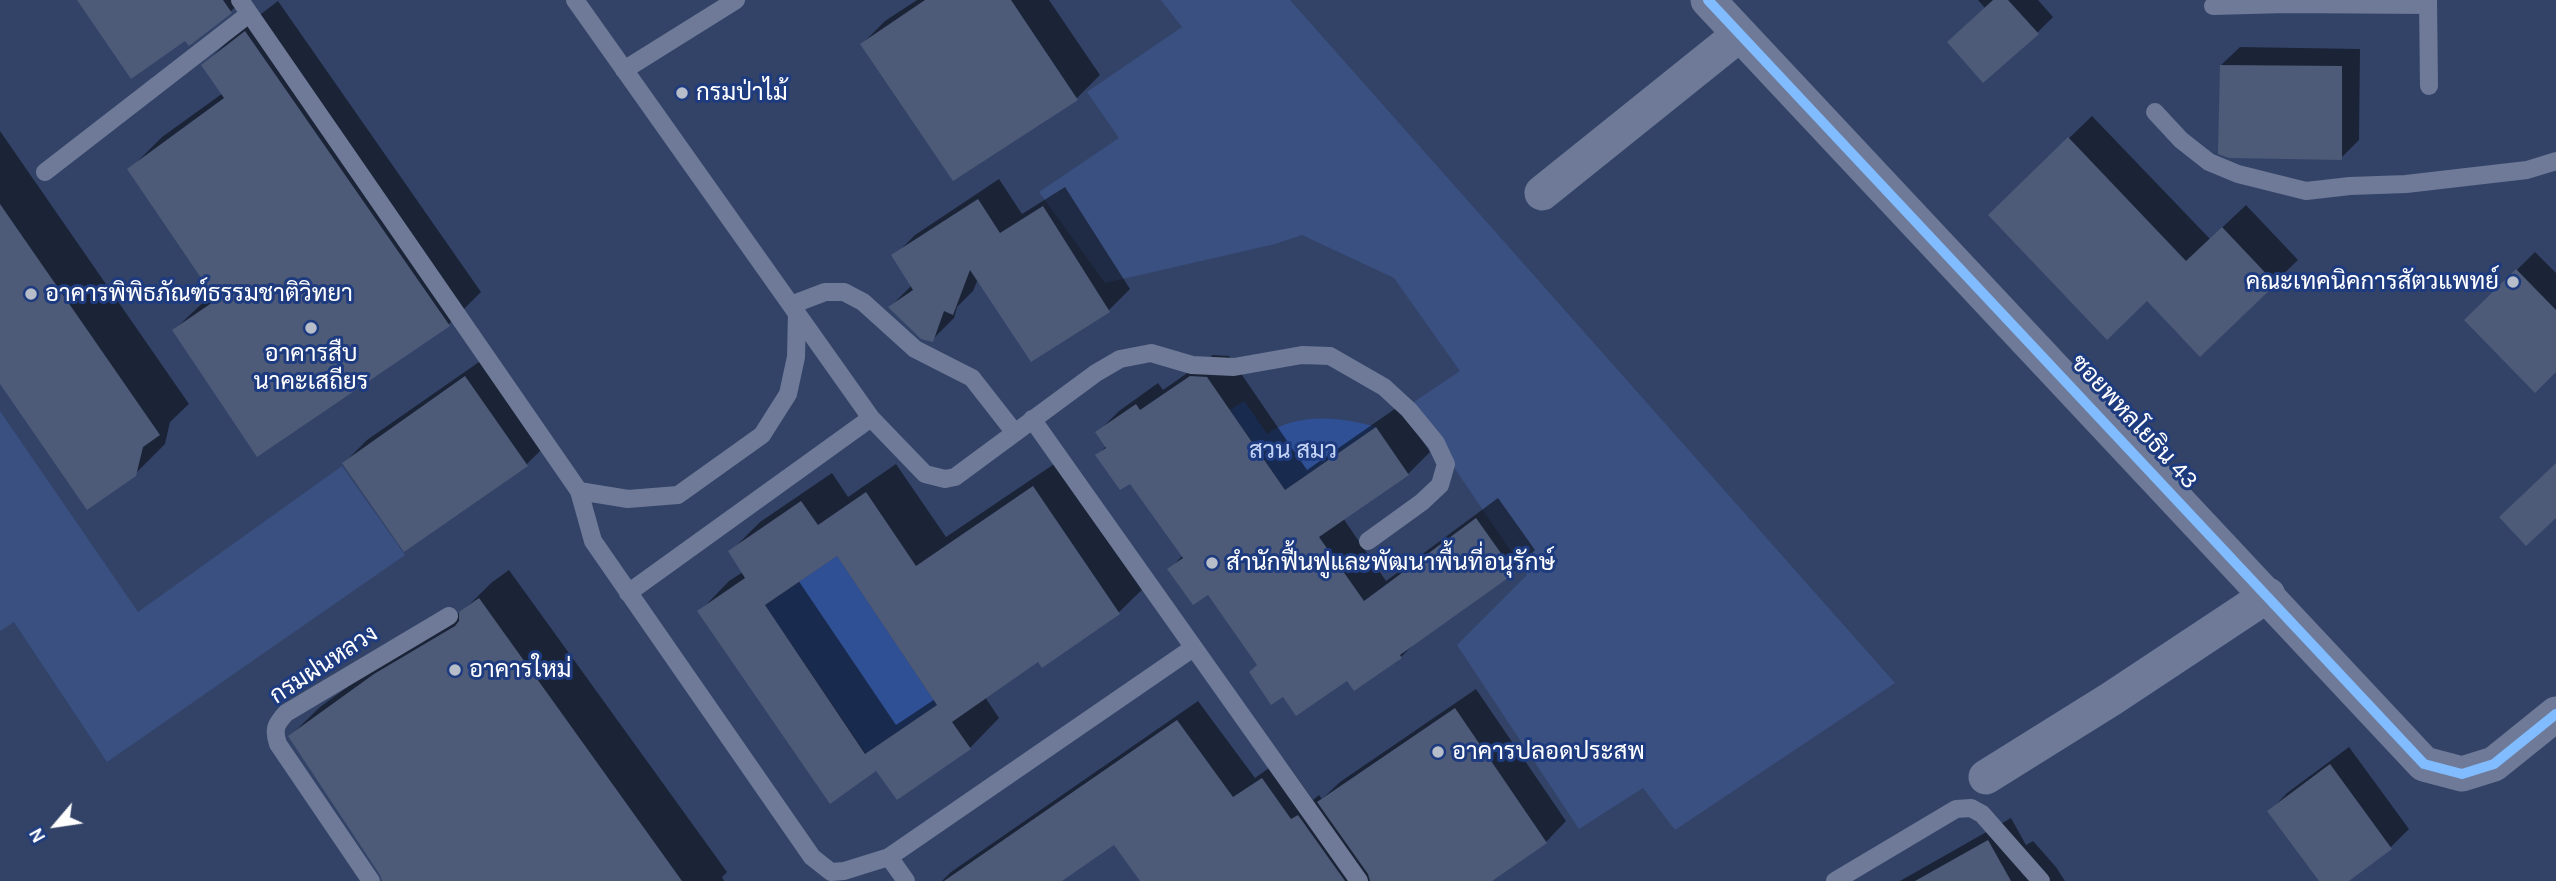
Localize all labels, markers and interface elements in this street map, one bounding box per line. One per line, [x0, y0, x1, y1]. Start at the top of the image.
place label: กรมป่าไม้ [696, 79, 788, 107]
marker: กรมป่าไม้ [674, 85, 690, 101]
place label: คณะเทคนิคการสัตวแพทย์ [2246, 268, 2499, 296]
marker: คณะเทคนิคการสัตวแพทย์ [2505, 274, 2521, 290]
place label: อาคารพิพิธภัณฑ์ธรรมชาติวิทยา [45, 280, 353, 308]
marker: อาคารพิพิธภัณฑ์ธรรมชาติวิทยา [23, 286, 39, 302]
marker: อาคารสืบ นาคะเสถียร [303, 320, 319, 336]
place label: อาคารสืบ นาคะเสถียร [254, 340, 368, 396]
street label: ซอยพหลโยธิน 43 [2064, 349, 2204, 495]
park label: สวน สมว [1249, 437, 1337, 465]
place label: สำนักฟื้นฟูและพัฒนาพื้นที่อนุรักษ์ [1226, 549, 1555, 577]
marker: สำนักฟื้นฟูและพัฒนาพื้นที่อนุรักษ์ [1204, 555, 1220, 571]
street label: กรมฝนหลวง [265, 619, 383, 711]
place label: อาคารใหม่ [469, 656, 572, 684]
marker: อาคารใหม่ [447, 662, 463, 678]
place label: อาคารปลอดประสพ [1452, 738, 1645, 766]
marker: อาคารปลอดประสพ [1430, 744, 1446, 760]
north arrow [21, 790, 91, 860]
text: N [25, 824, 51, 846]

